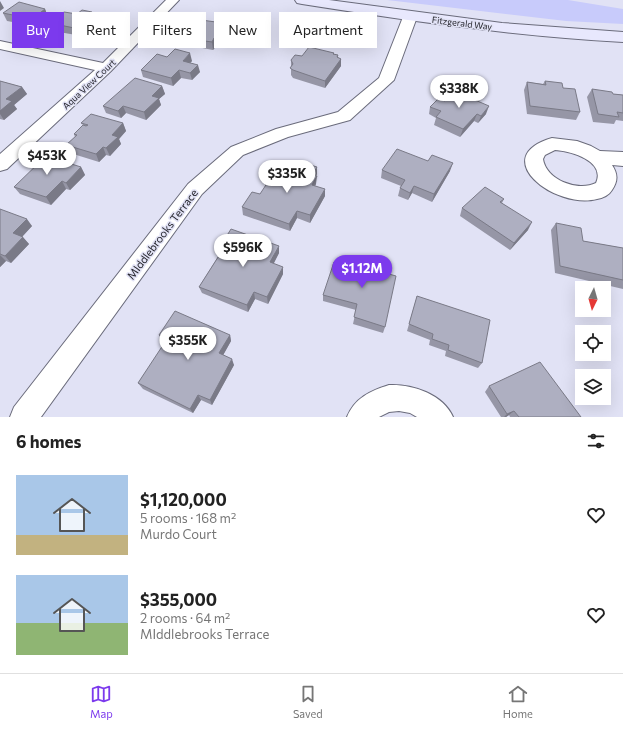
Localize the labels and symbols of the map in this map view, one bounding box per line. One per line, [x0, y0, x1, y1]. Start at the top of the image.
street label: Fitzgerald Way [431, 14, 493, 32]
street label: Aqua View Court [60, 56, 118, 111]
pin: $338K [431, 75, 487, 109]
pin: $453K [19, 142, 75, 176]
pin: $335K [259, 160, 315, 194]
street label: MIddlebrooks Terrace [124, 186, 200, 282]
pin: $596K [215, 234, 271, 268]
pin: $1.12M [329, 255, 395, 289]
north arrow [575, 281, 611, 317]
pin: $355K [160, 327, 216, 361]

